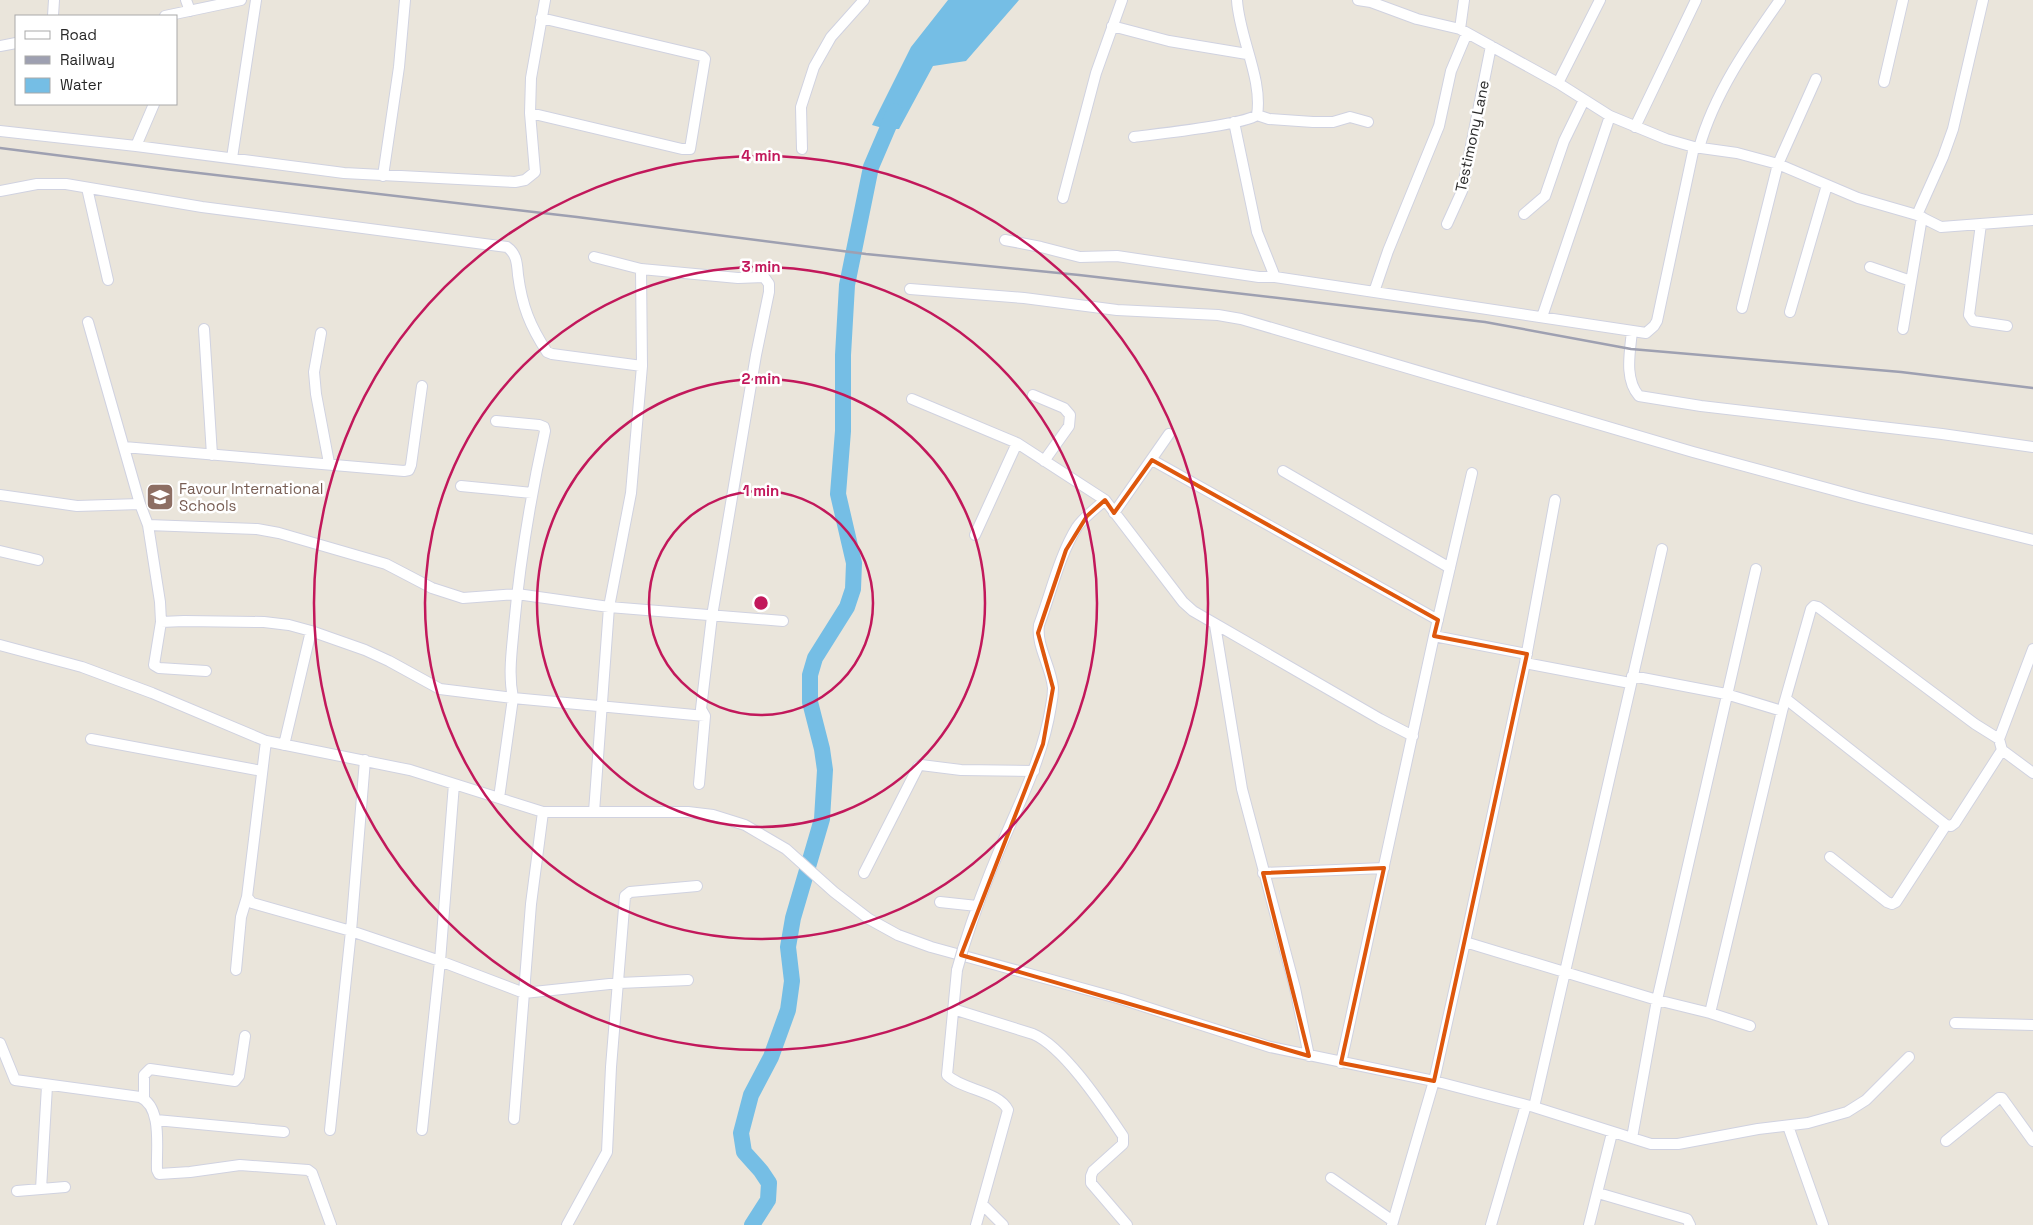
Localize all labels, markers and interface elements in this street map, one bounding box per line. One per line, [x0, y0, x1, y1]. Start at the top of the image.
legend [15, 15, 178, 105]
text: Road [60, 25, 97, 44]
text: Railway [60, 50, 115, 69]
text: Water [60, 75, 103, 94]
street label: Testimony Lane [1451, 78, 1493, 194]
text: 4 min [741, 146, 781, 165]
text: 3 min [742, 257, 780, 276]
text: 2 min [742, 369, 780, 388]
place label: Favour International Schools [179, 479, 323, 515]
text: 1 min [743, 481, 779, 500]
school or university icon: Favour International Schools [145, 482, 175, 512]
centre of rings [752, 594, 770, 612]

